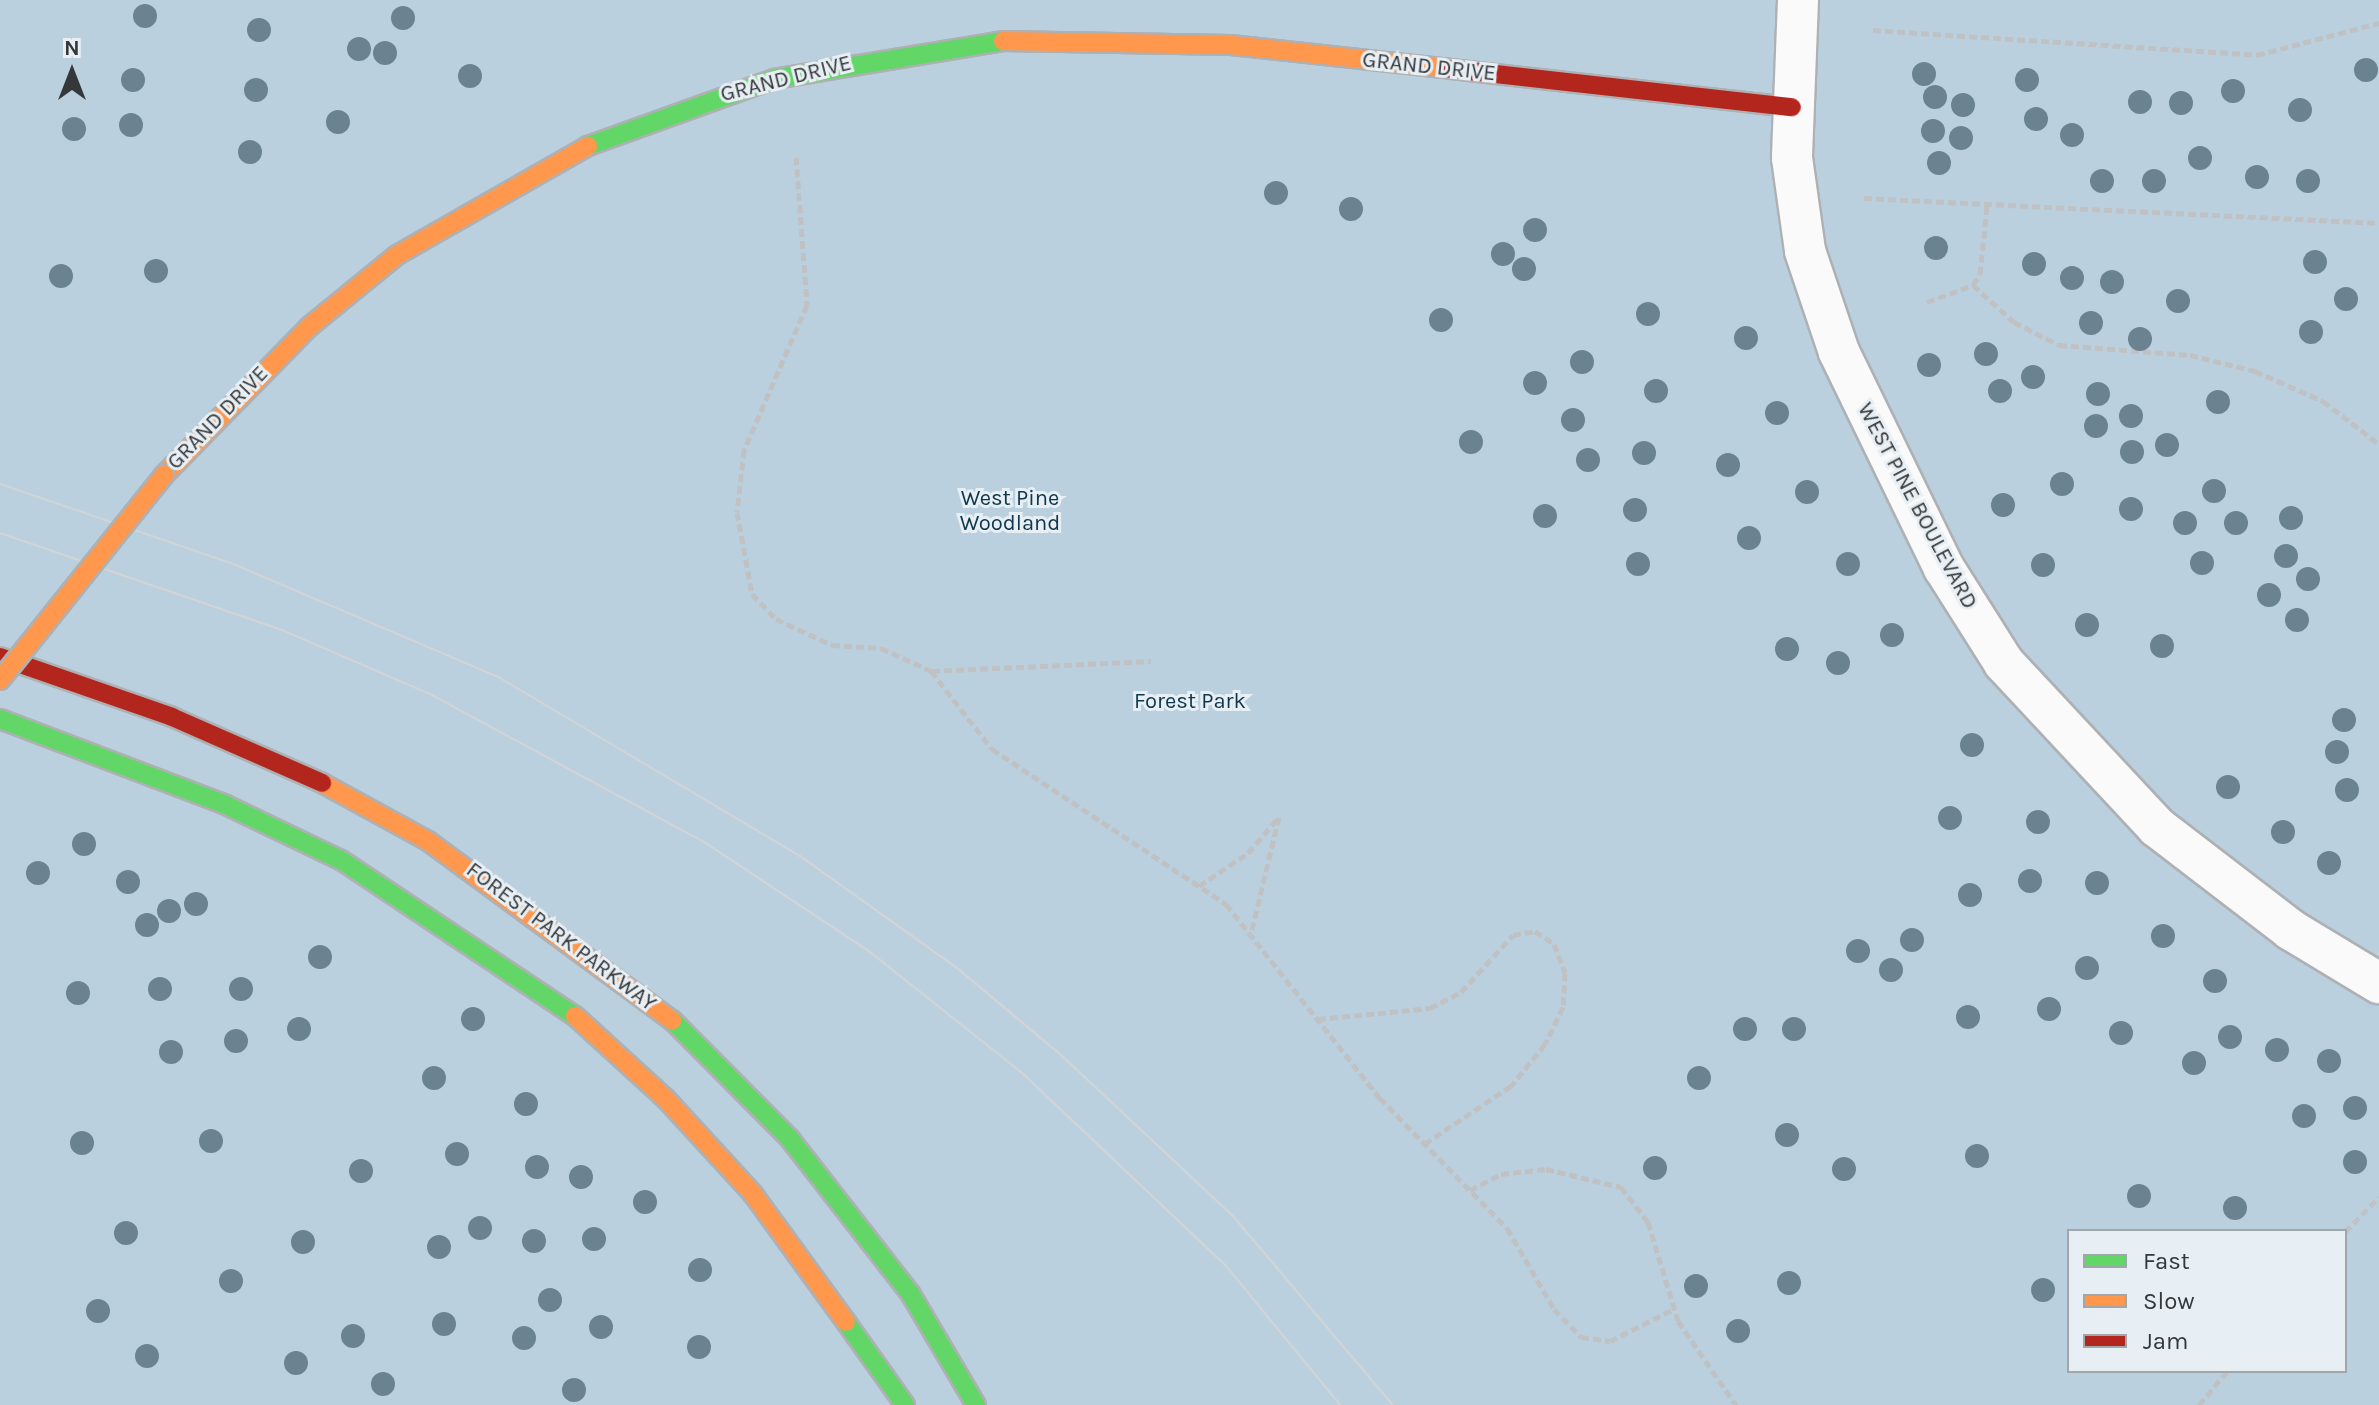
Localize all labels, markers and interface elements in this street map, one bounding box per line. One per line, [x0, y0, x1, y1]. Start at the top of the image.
north arrow [32, 32, 112, 112]
text: N [64, 35, 80, 61]
street label: GRAND DRIVE [1361, 47, 1497, 87]
street label: GRAND DRIVE [718, 50, 854, 108]
street label: GRAND DRIVE [162, 361, 274, 475]
street label: WEST PINE BOULEVARD [1851, 398, 1983, 614]
park label: West Pine Woodland [960, 485, 1060, 536]
park label: Forest Park [1134, 689, 1246, 715]
street label: FOREST PARK PARKWAY [461, 857, 661, 1017]
legend [2067, 1229, 2347, 1373]
text: Fast [2143, 1247, 2190, 1275]
text: Slow [2143, 1287, 2195, 1315]
text: Jam [2143, 1327, 2188, 1355]

